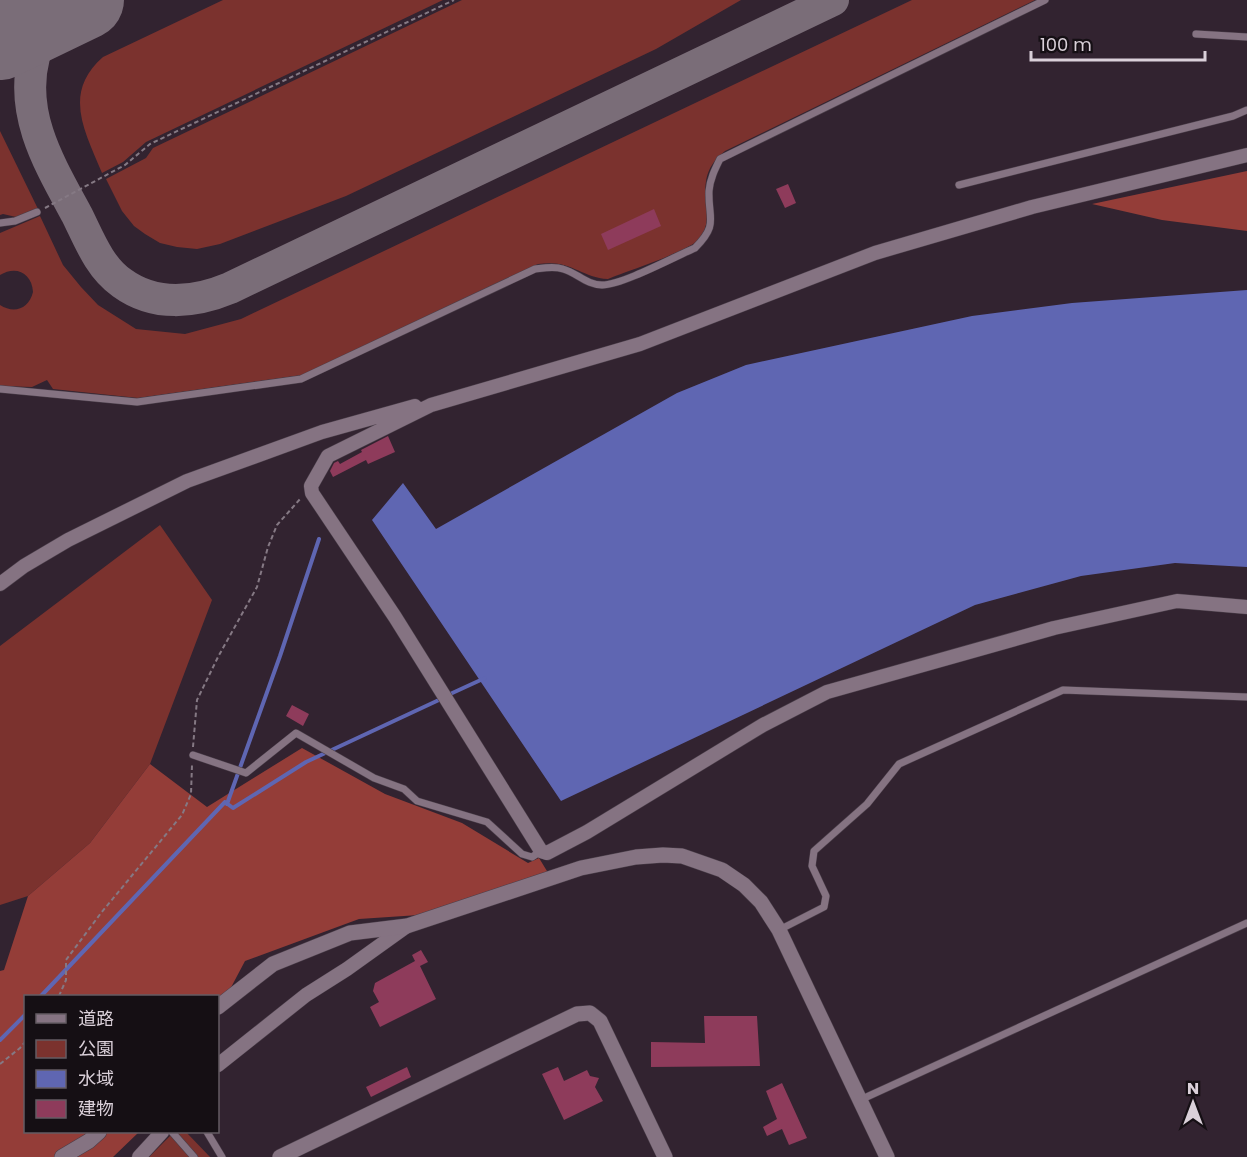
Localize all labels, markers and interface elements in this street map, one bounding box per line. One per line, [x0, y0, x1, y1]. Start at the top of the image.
scale bar [1031, 24, 1205, 62]
text: 100 m [1040, 32, 1092, 57]
legend [24, 995, 219, 1133]
text: 道路 [78, 1006, 114, 1031]
text: 公園 [78, 1036, 114, 1061]
text: 水域 [78, 1066, 114, 1091]
north arrow [1163, 1073, 1223, 1133]
text: N [1187, 1077, 1199, 1100]
text: 建物 [78, 1096, 114, 1121]

